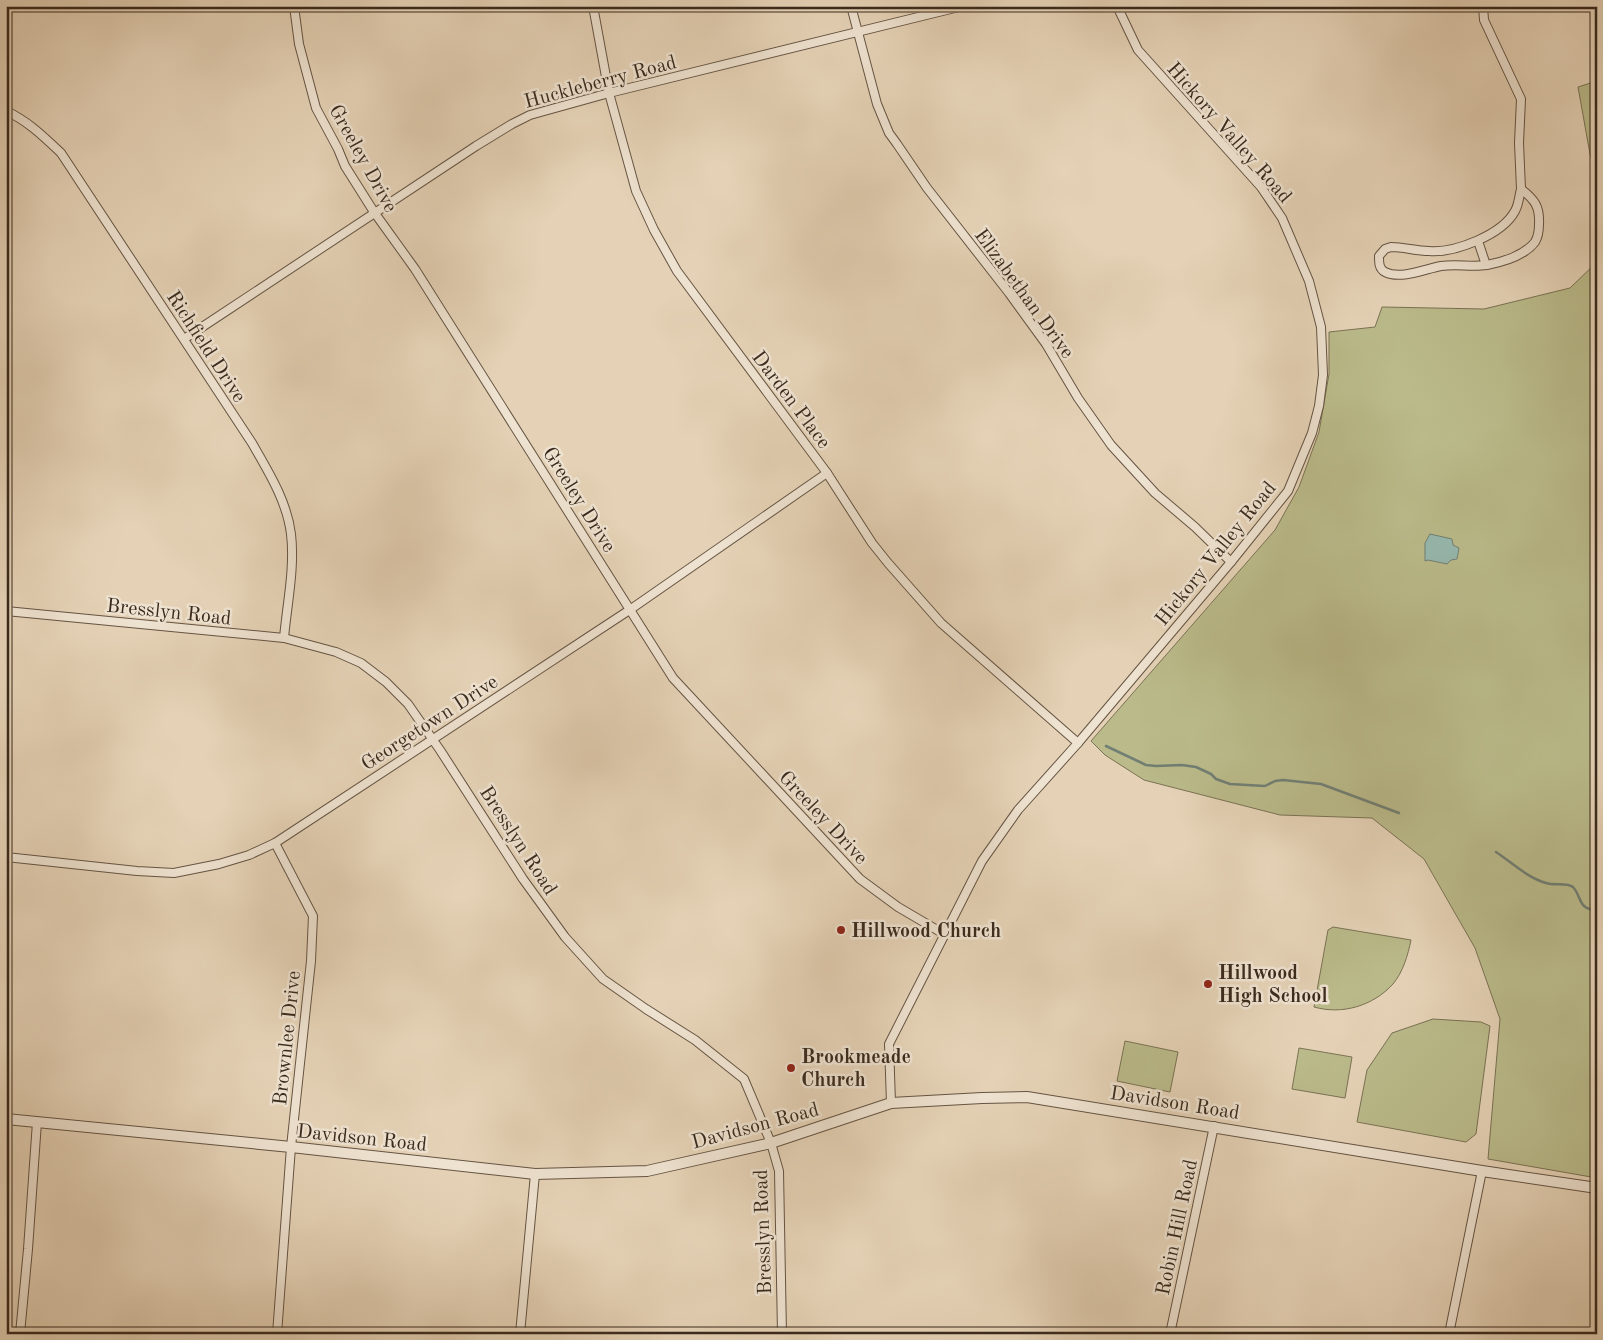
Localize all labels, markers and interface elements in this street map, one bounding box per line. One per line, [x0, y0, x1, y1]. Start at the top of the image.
street label: Huckleberry Road [522, 53, 679, 113]
street label: Hickory Valley Road [1162, 59, 1295, 207]
street label: Greeley Drive [324, 102, 400, 216]
street label: Elizabethan Drive [970, 226, 1077, 363]
street label: Richfield Drive [162, 288, 249, 406]
street label: Darden Place [747, 348, 833, 453]
street label: Greeley Drive [538, 444, 619, 556]
street label: Hickory Valley Road [1152, 478, 1281, 630]
street label: Bresslyn Road [105, 596, 232, 629]
street label: Georgetown Drive [358, 672, 502, 775]
street label: Greeley Drive [774, 768, 871, 869]
street label: Bresslyn Road [475, 783, 560, 899]
place label: Hillwood Church [851, 922, 1001, 942]
marker: Hillwood Church [835, 924, 847, 936]
place label: Hillwood High School [1218, 964, 1328, 1007]
street label: Brownlee Drive [271, 970, 305, 1107]
marker: Hillwood High School [1202, 978, 1214, 990]
place label: Brookmeade Church [801, 1048, 911, 1091]
marker: Brookmeade Church [785, 1062, 797, 1074]
street label: Davidson Road [1109, 1084, 1241, 1124]
street label: Davidson Road [690, 1100, 821, 1154]
street label: Davidson Road [296, 1122, 428, 1156]
street label: Robin Hill Road [1154, 1158, 1202, 1297]
street label: Bresslyn Road [752, 1169, 776, 1295]

